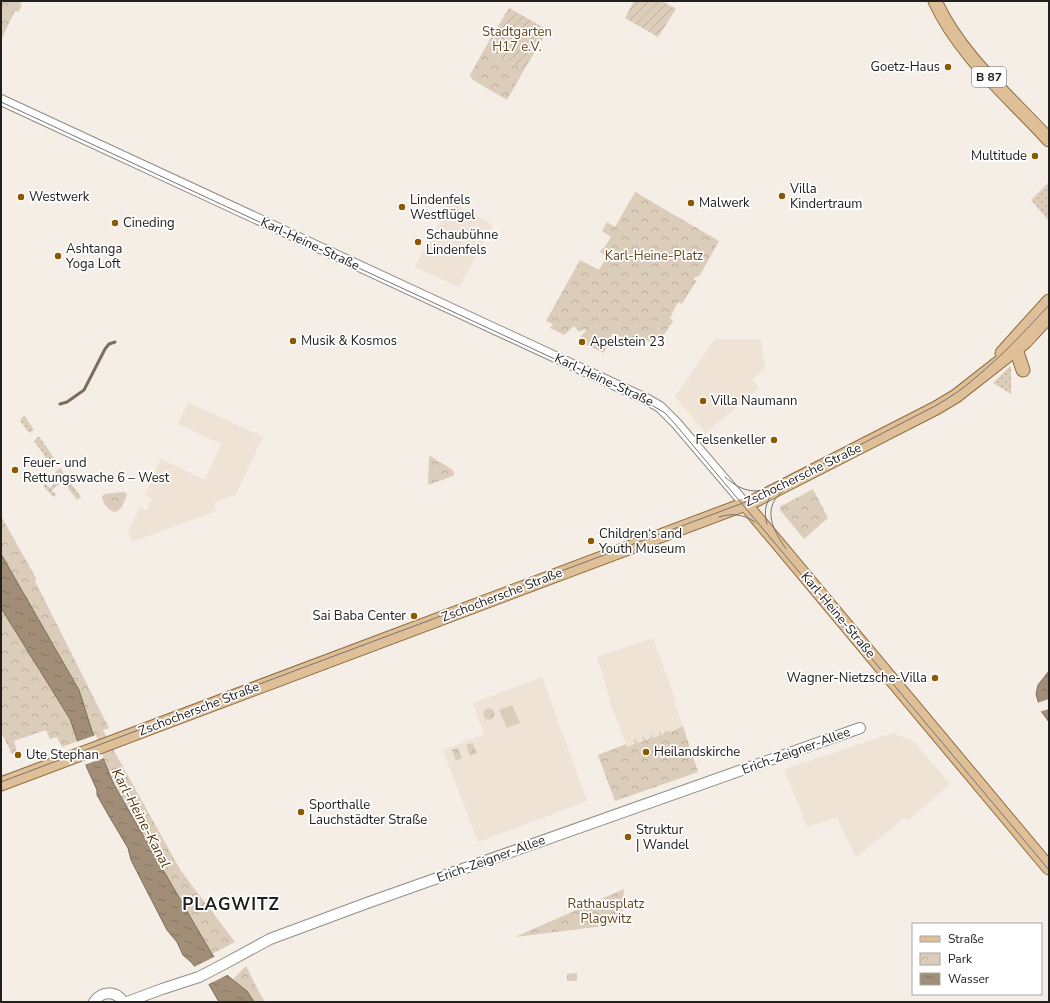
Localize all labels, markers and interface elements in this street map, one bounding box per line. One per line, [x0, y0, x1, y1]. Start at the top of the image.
park label: Stadtgarten H17 e.V. [482, 23, 552, 56]
place label: Goetz-Haus [871, 58, 940, 76]
marker: Goetz-Haus [943, 62, 953, 72]
road number: B 87 [972, 67, 1006, 87]
place label: Multitude [971, 147, 1027, 165]
marker: Multitude [1030, 151, 1040, 161]
place label: Villa Kindertraum [789, 180, 862, 213]
place label: Westwerk [29, 188, 90, 206]
place label: Lindenfels Westflügel [410, 191, 475, 224]
marker: Villa Kindertraum [777, 191, 787, 201]
marker: Westwerk [16, 192, 26, 202]
place label: Malwerk [699, 194, 750, 212]
marker: Malwerk [686, 198, 696, 208]
marker: Lindenfels Westflügel [397, 202, 407, 212]
street label: Karl-Heine-Straße [258, 213, 363, 275]
place label: Cineding [123, 214, 175, 232]
marker: Cineding [110, 218, 120, 228]
place label: Schaubühne Lindenfels [426, 226, 498, 259]
marker: Schaubühne Lindenfels [413, 237, 423, 247]
place label: Ashtanga Yoga Loft [65, 240, 122, 273]
park label: Karl-Heine-Platz [605, 247, 703, 265]
marker: Ashtanga Yoga Loft [53, 251, 63, 261]
place label: Musik & Kosmos [301, 332, 397, 350]
place label: Apelstein 23 [590, 333, 665, 351]
marker: Musik & Kosmos [288, 336, 298, 346]
marker: Apelstein 23 [577, 337, 587, 347]
street label: Karl-Heine-Straße [552, 349, 657, 411]
place label: Villa Naumann [710, 392, 798, 410]
marker: Villa Naumann [698, 396, 708, 406]
place label: Felsenkeller [695, 431, 766, 449]
marker: Felsenkeller [769, 435, 779, 445]
street label: Zschochersche Straße [741, 439, 865, 511]
place label: Feuer- und Rettungswache 6 – West [23, 454, 170, 487]
marker: Feuer- und Rettungswache 6 – West [10, 465, 20, 475]
place label: Children‘s and Youth Museum [598, 525, 686, 558]
marker: Children‘s and Youth Museum [586, 536, 596, 546]
street label: Zschochersche Straße [439, 564, 565, 626]
street label: Karl-Heine-Straße [797, 568, 879, 662]
place label: Sai Baba Center [313, 607, 406, 625]
marker: Sai Baba Center [409, 611, 419, 621]
place label: Wagner-Nietzsche-Villa [787, 669, 927, 687]
marker: Wagner-Nietzsche-Villa [930, 673, 940, 683]
street label: Zschochersche Straße [136, 678, 262, 740]
street label: Erich-Zeigner-Allee [739, 723, 853, 779]
place label: Heilandskirche [654, 743, 740, 761]
place label: Ute Stephan [26, 746, 99, 764]
marker: Heilandskirche [641, 747, 651, 757]
marker: Ute Stephan [13, 750, 23, 760]
water label: Karl-Heine-Kanal [107, 765, 175, 871]
place label: Sporthalle Lauchstädter Straße [309, 796, 427, 829]
marker: Sporthalle Lauchstädter Straße [296, 807, 306, 817]
place label: Struktur | Wandel [636, 821, 689, 854]
street label: Erich-Zeigner-Allee [434, 831, 548, 887]
marker: Struktur | Wandel [623, 832, 633, 842]
district label: PLAGWITZ [182, 893, 280, 916]
park label: Rathausplatz Plagwitz [568, 895, 644, 928]
legend [912, 923, 1042, 995]
text: Straße [948, 931, 984, 947]
text: Park [948, 951, 973, 967]
text: Wasser [948, 971, 990, 987]

